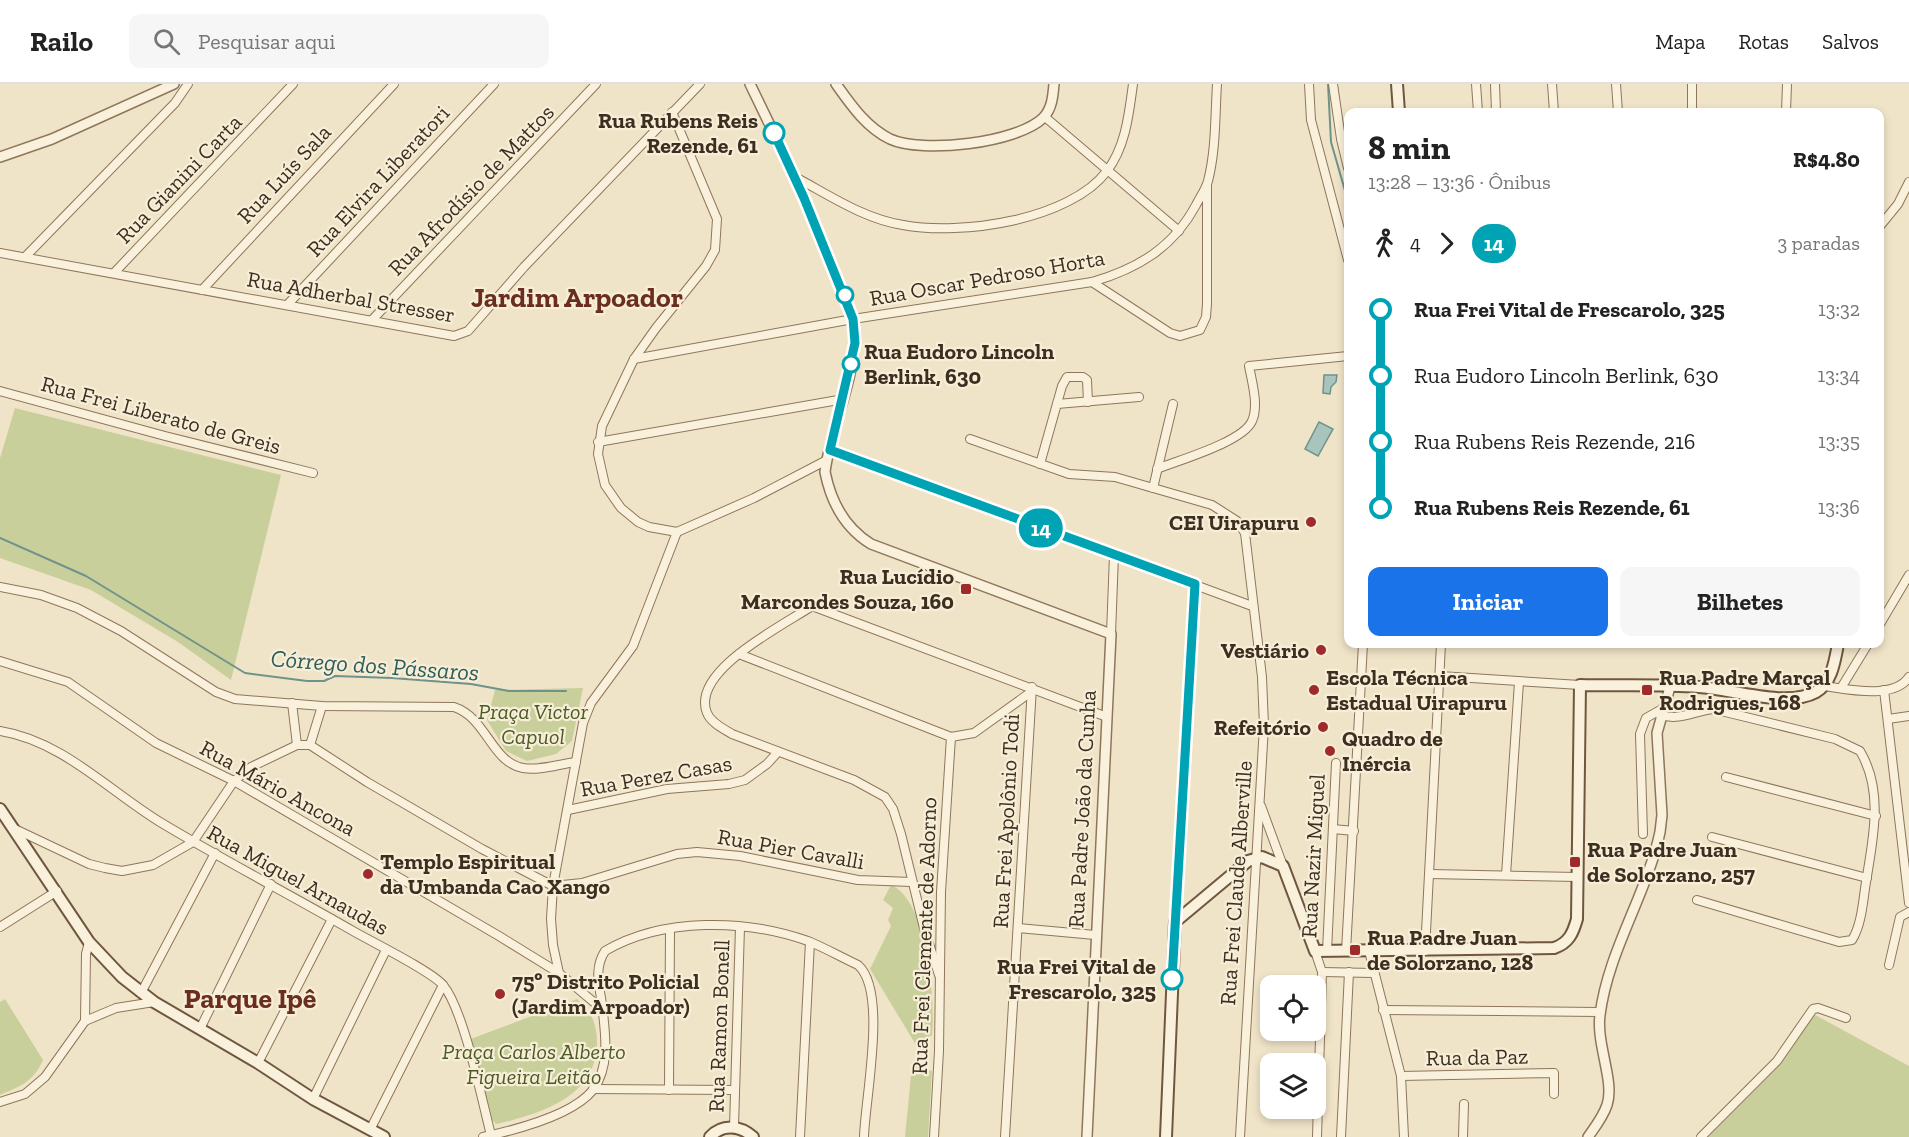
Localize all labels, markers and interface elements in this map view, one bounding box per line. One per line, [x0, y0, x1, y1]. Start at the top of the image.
search box [129, 14, 549, 68]
text: Railo [30, 25, 93, 58]
icon: search [150, 25, 183, 58]
text: Pesquisar aqui [198, 28, 335, 55]
text: Mapa [1655, 29, 1705, 54]
text: Rotas [1738, 29, 1789, 54]
text: Salvos [1822, 29, 1879, 54]
street label: Rua Afrodísio de Mattos [382, 99, 560, 281]
street label: Rua Elvira Liberatori [301, 100, 455, 262]
place label: Rua Rubens Reis Rezende, 61 [598, 107, 758, 159]
street label: Rua Gianini Carta [111, 109, 248, 249]
street label: Rua Luís Sala [231, 119, 337, 229]
marker: Rua Rubens Reis Rezende, 61 [763, 122, 785, 144]
text: 8 min [1368, 128, 1450, 167]
text: R$4.80 [1793, 146, 1860, 173]
text: 13:28 – 13:36 · Ônibus [1368, 170, 1551, 194]
icon: walk [1368, 227, 1401, 260]
icon: forward [1430, 227, 1463, 260]
text: 4 [1410, 231, 1421, 255]
text: 14 [1484, 231, 1504, 256]
text: 3 paradas [1778, 231, 1860, 255]
street label: Rua Oscar Pedroso Horta [867, 244, 1107, 312]
street label: Rua Adherbal Stresser [245, 265, 457, 329]
district label: Jardim Arpoador [471, 281, 683, 314]
unlabelled marker [836, 286, 854, 304]
text: Rua Frei Vital de Frescarolo, 325 [1414, 296, 1725, 323]
text: 13:32 [1818, 297, 1860, 321]
place label: Rua Eudoro Lincoln Berlink, 630 [864, 338, 1054, 390]
marker: Rua Eudoro Lincoln Berlink, 630 [842, 355, 860, 373]
text: Rua Eudoro Lincoln Berlink, 630 [1414, 362, 1719, 389]
text: 13:34 [1817, 363, 1860, 387]
street label: Rua Frei Liberato de Greis [38, 370, 284, 460]
text: Rua Rubens Reis Rezende, 216 [1414, 428, 1695, 455]
text: 13:35 [1818, 429, 1860, 453]
text: Rua Rubens Reis Rezende, 61 [1414, 494, 1690, 521]
text: 13:36 [1818, 495, 1860, 519]
line badge: 14 [1014, 508, 1068, 548]
place label: CEI Uirapuru [1169, 509, 1299, 536]
marker: CEI Uirapuru [1304, 515, 1318, 529]
text: 14 [1031, 516, 1051, 541]
place label: Rua Lucídio Marcondes Souza, 160 [741, 563, 954, 615]
button: Iniciar [1368, 567, 1608, 636]
button: Bilhetes [1620, 567, 1860, 636]
marker: Rua Lucídio Marcondes Souza, 160 [959, 582, 973, 596]
place label: Vestiário [1221, 637, 1309, 664]
water label: Córrego dos Pássaros [270, 643, 480, 687]
marker: Vestiário [1314, 643, 1328, 657]
place label: Escola Técnica Estadual Uirapuru [1326, 664, 1507, 716]
place label: Rua Padre Marçal Rodrigues, 168 [1659, 664, 1830, 716]
marker: Escola Técnica Estadual Uirapuru [1307, 683, 1321, 697]
marker: Rua Padre Marçal Rodrigues, 168 [1640, 683, 1654, 697]
street label: Rua Padre João da Cunha [1062, 689, 1102, 929]
park label: Praça Victor Capuol [478, 698, 589, 750]
street label: Rua Frei Apolônio Todi [987, 713, 1025, 929]
place label: Refeitório [1214, 714, 1311, 741]
marker: Refeitório [1316, 720, 1330, 734]
place label: Quadro de Inércia [1342, 725, 1443, 777]
street label: Rua Mário Ancona [195, 734, 361, 842]
marker: Quadro de Inércia [1323, 744, 1337, 758]
street label: Rua Perez Casas [578, 749, 734, 803]
street label: Rua Frei Claude Alberville [1214, 760, 1258, 1006]
street label: Rua Nazir Miguel [1295, 773, 1331, 939]
street label: Rua Frei Clemente de Adorno [906, 797, 942, 1075]
street label: Rua Miguel Arnaudas [202, 819, 394, 941]
street label: Rua Pier Cavalli [715, 823, 867, 875]
place label: Rua Padre Juan de Solorzano, 257 [1587, 836, 1755, 888]
place label: Templo Espiritual da Umbanda Cao Xango [380, 848, 611, 900]
marker: Rua Padre Juan de Solorzano, 257 [1568, 855, 1582, 869]
marker: Templo Espiritual da Umbanda Cao Xango [361, 867, 375, 881]
place label: Rua Padre Juan de Solorzano, 128 [1367, 924, 1533, 976]
street label: Rua Ramon Bonell [702, 939, 736, 1113]
marker: Rua Padre Juan de Solorzano, 128 [1348, 943, 1362, 957]
place label: Rua Frei Vital de Frescarolo, 325 [997, 953, 1156, 1005]
place label: 75º Distrito Policial (Jardim Arpoador) [512, 968, 700, 1020]
marker: Rua Frei Vital de Frescarolo, 325 [1161, 968, 1183, 990]
map controls [1260, 975, 1326, 1119]
button: locate [1260, 975, 1326, 1041]
district label: Parque Ipê [184, 982, 316, 1015]
marker: 75º Distrito Policial (Jardim Arpoador) [493, 987, 507, 1001]
park label: Praça Carlos Alberto Figueira Leitão [442, 1038, 626, 1090]
street label: Rua da Paz [1425, 1043, 1529, 1071]
button: layers [1260, 1053, 1326, 1119]

